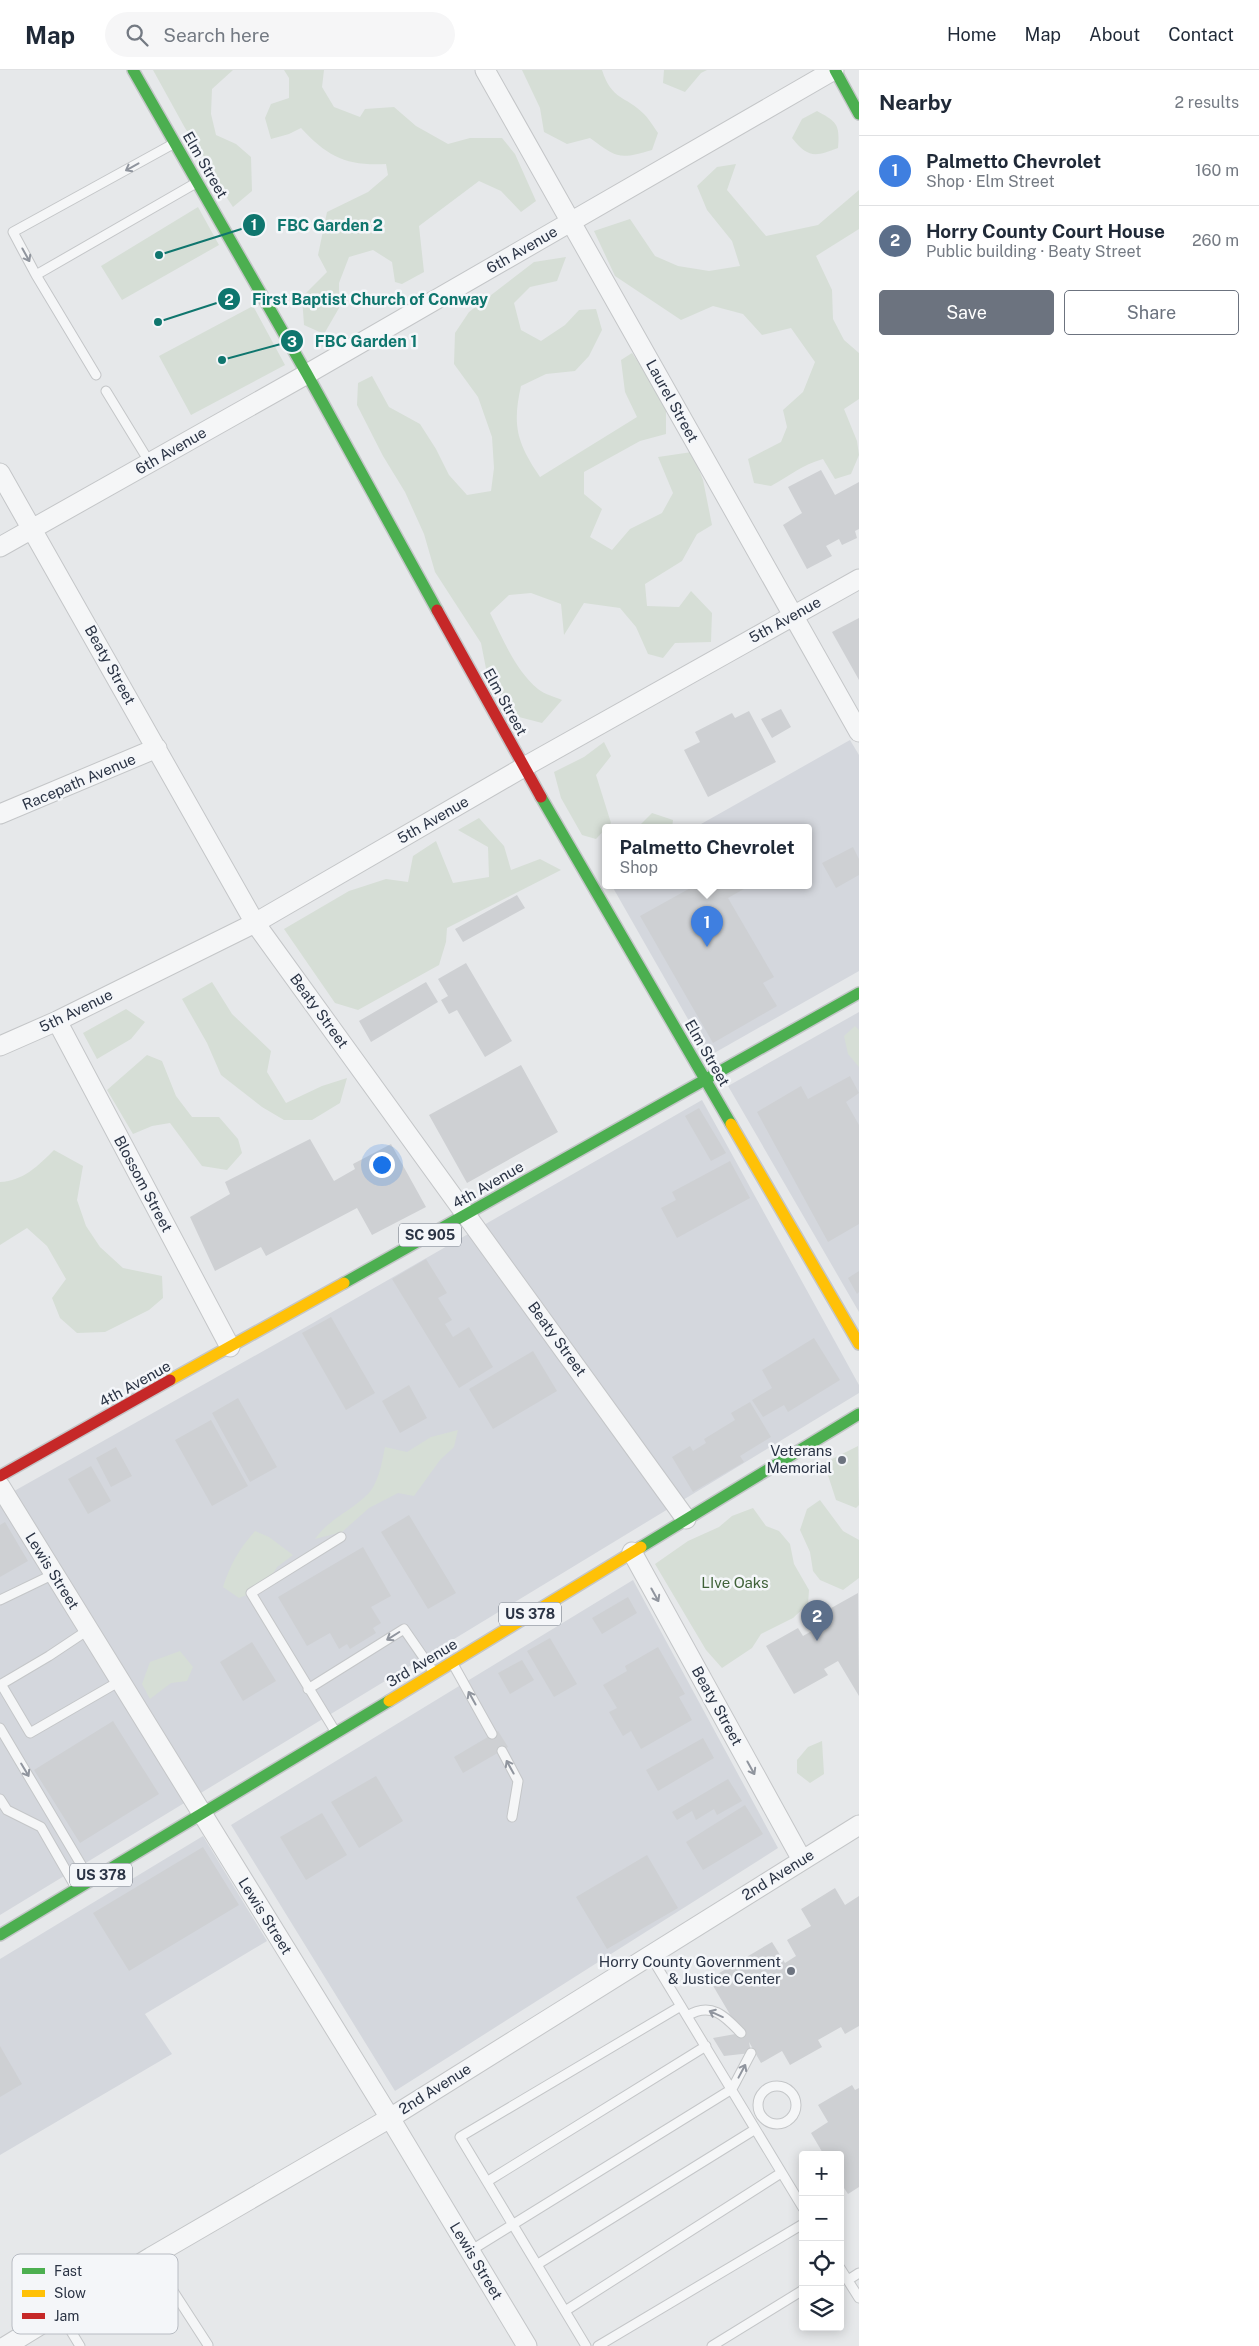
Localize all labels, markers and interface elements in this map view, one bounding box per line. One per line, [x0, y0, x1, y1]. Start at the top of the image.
search box [105, 12, 455, 57]
text: Map [25, 21, 75, 49]
icon: search [123, 21, 151, 49]
text: Search here [163, 24, 270, 46]
text: Home [947, 24, 997, 45]
text: Map [1025, 24, 1061, 45]
text: About [1089, 24, 1140, 45]
text: Contact [1168, 24, 1234, 45]
text: Nearby [879, 90, 952, 115]
text: 2 results [1174, 93, 1239, 112]
street label: Elm Street [180, 128, 231, 201]
text: Palmetto Chevrolet [926, 150, 1101, 172]
text: 1 [892, 161, 898, 180]
text: 160 m [1195, 161, 1239, 180]
one-way arrow [126, 162, 140, 172]
text: Shop · Elm Street [926, 172, 1055, 191]
callout: FBC Garden 2 [242, 210, 393, 241]
text: 1 [251, 216, 257, 233]
text: FBC Garden 2 [277, 216, 383, 235]
text: Horry County Court House [926, 220, 1165, 242]
street label: 6th Avenue [483, 222, 560, 277]
text: 2 [890, 231, 900, 250]
text: 260 m [1192, 231, 1239, 250]
text: Public building · Beaty Street [926, 242, 1142, 261]
one-way arrow [21, 248, 31, 263]
callout: First Baptist Church of Conway [216, 284, 498, 315]
text: First Baptist Church of Conway [252, 290, 488, 309]
button: Save [879, 290, 1054, 335]
button: Share [1064, 290, 1239, 335]
text: 2 [224, 291, 234, 308]
callout: FBC Garden 1 [280, 326, 427, 357]
text: FBC Garden 1 [315, 332, 417, 351]
text: 3 [287, 333, 297, 350]
street label: Laurel Street [643, 357, 702, 445]
street label: 6th Avenue [132, 423, 209, 478]
street label: 5th Avenue [746, 593, 824, 646]
street label: Beaty Street [82, 622, 139, 707]
street label: Elm Street [480, 665, 531, 738]
street label: Racepath Avenue [20, 750, 138, 813]
street label: 5th Avenue [394, 792, 471, 847]
popup [602, 824, 812, 889]
text: Palmetto Chevrolet [619, 836, 795, 858]
text: Shop [619, 858, 658, 877]
pin: 1 [691, 906, 723, 947]
street label: Beaty Street [287, 970, 352, 1051]
street label: 5th Avenue [36, 986, 115, 1036]
street label: Elm Street [682, 1016, 733, 1089]
street label: Blossom Street [111, 1133, 176, 1235]
your location [369, 1152, 395, 1178]
street label: 4th Avenue [449, 1157, 526, 1212]
road number: SC 905 [399, 1224, 461, 1246]
street label: Beaty Street [525, 1298, 590, 1379]
street label: 4th Avenue [96, 1357, 173, 1410]
place label: Veterans Memorial [766, 1442, 832, 1476]
marker: Veterans Memorial [836, 1454, 848, 1466]
street label: Lewis Street [22, 1529, 83, 1612]
park label: LIve Oaks [701, 1574, 769, 1591]
one-way arrow [651, 1587, 661, 1602]
pin: 2 [801, 1600, 833, 1641]
road number: US 378 [499, 1602, 561, 1626]
one-way arrow [387, 1631, 401, 1641]
street label: 3rd Avenue [383, 1635, 460, 1690]
street label: Beaty Street [689, 1663, 746, 1748]
one-way arrow [466, 1692, 476, 1706]
one-way arrow [505, 1759, 515, 1774]
one-way arrow [746, 1760, 756, 1775]
one-way arrow [20, 1763, 30, 1777]
street label: 2nd Avenue [739, 1846, 817, 1903]
road number: US 378 [70, 1864, 132, 1886]
street label: Lewis Street [235, 1874, 296, 1957]
place label: Horry County Government & Justice Center [599, 1953, 781, 1987]
marker: Horry County Government & Justice Center [785, 1965, 797, 1977]
one-way arrow [709, 2008, 724, 2018]
street label: 2nd Avenue [396, 2060, 474, 2117]
one-way arrow [738, 2064, 747, 2079]
map controls [799, 2151, 844, 2331]
button: + [799, 2151, 844, 2196]
button: − [799, 2196, 844, 2241]
street label: Lewis Street [447, 2219, 506, 2303]
button: locate [799, 2241, 844, 2286]
legend [12, 2254, 178, 2334]
text: Fast [54, 2263, 82, 2279]
text: Slow [54, 2285, 86, 2301]
button: layers [799, 2286, 844, 2331]
text: Jam [54, 2308, 79, 2324]

